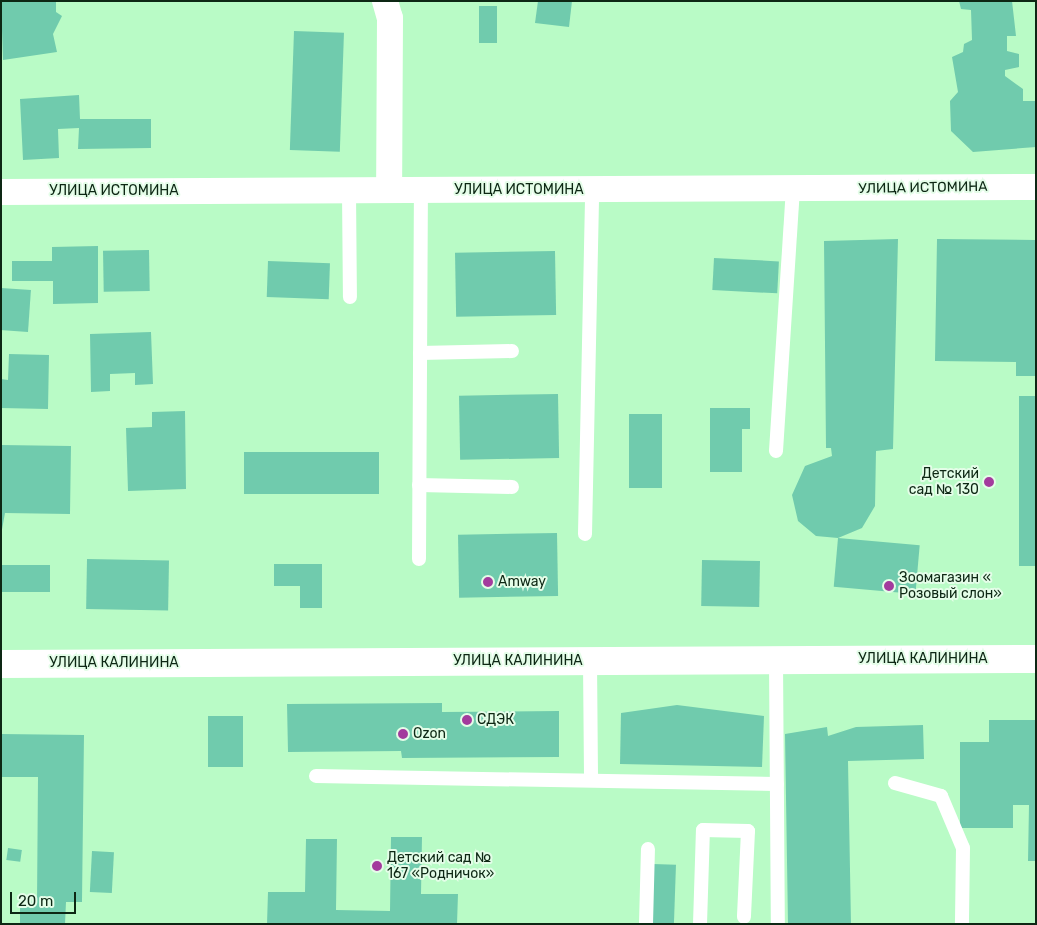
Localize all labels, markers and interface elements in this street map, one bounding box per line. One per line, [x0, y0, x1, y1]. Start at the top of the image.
street label: УЛИЦА ИСТОМИНА [858, 178, 988, 198]
street label: УЛИЦА ИСТОМИНА [454, 182, 584, 198]
street label: УЛИЦА ИСТОМИНА [49, 183, 179, 199]
place label: Детский сад № 130 [909, 466, 979, 498]
marker: Детский сад № 130 [983, 476, 995, 488]
place label: Зоомагазин « Розовый слон» [899, 570, 1002, 602]
place label: Amway [498, 574, 546, 590]
marker: Amway [482, 576, 494, 588]
marker: Зоомагазин « Розовый слон» [883, 580, 895, 592]
street label: УЛИЦА КАЛИНИНА [858, 651, 988, 667]
street label: УЛИЦА КАЛИНИНА [453, 653, 583, 669]
street label: УЛИЦА КАЛИНИНА [49, 655, 179, 671]
place label: СДЭК [477, 712, 514, 728]
marker: СДЭК [461, 714, 473, 726]
place label: Ozon [413, 726, 446, 742]
marker: Ozon [397, 728, 409, 740]
place label: Детский сад № 167 «Родничок» [387, 850, 494, 882]
marker: Детский сад № 167 «Родничок» [371, 860, 383, 872]
scale bar [12, 882, 79, 914]
text: 20 m [18, 892, 53, 910]

